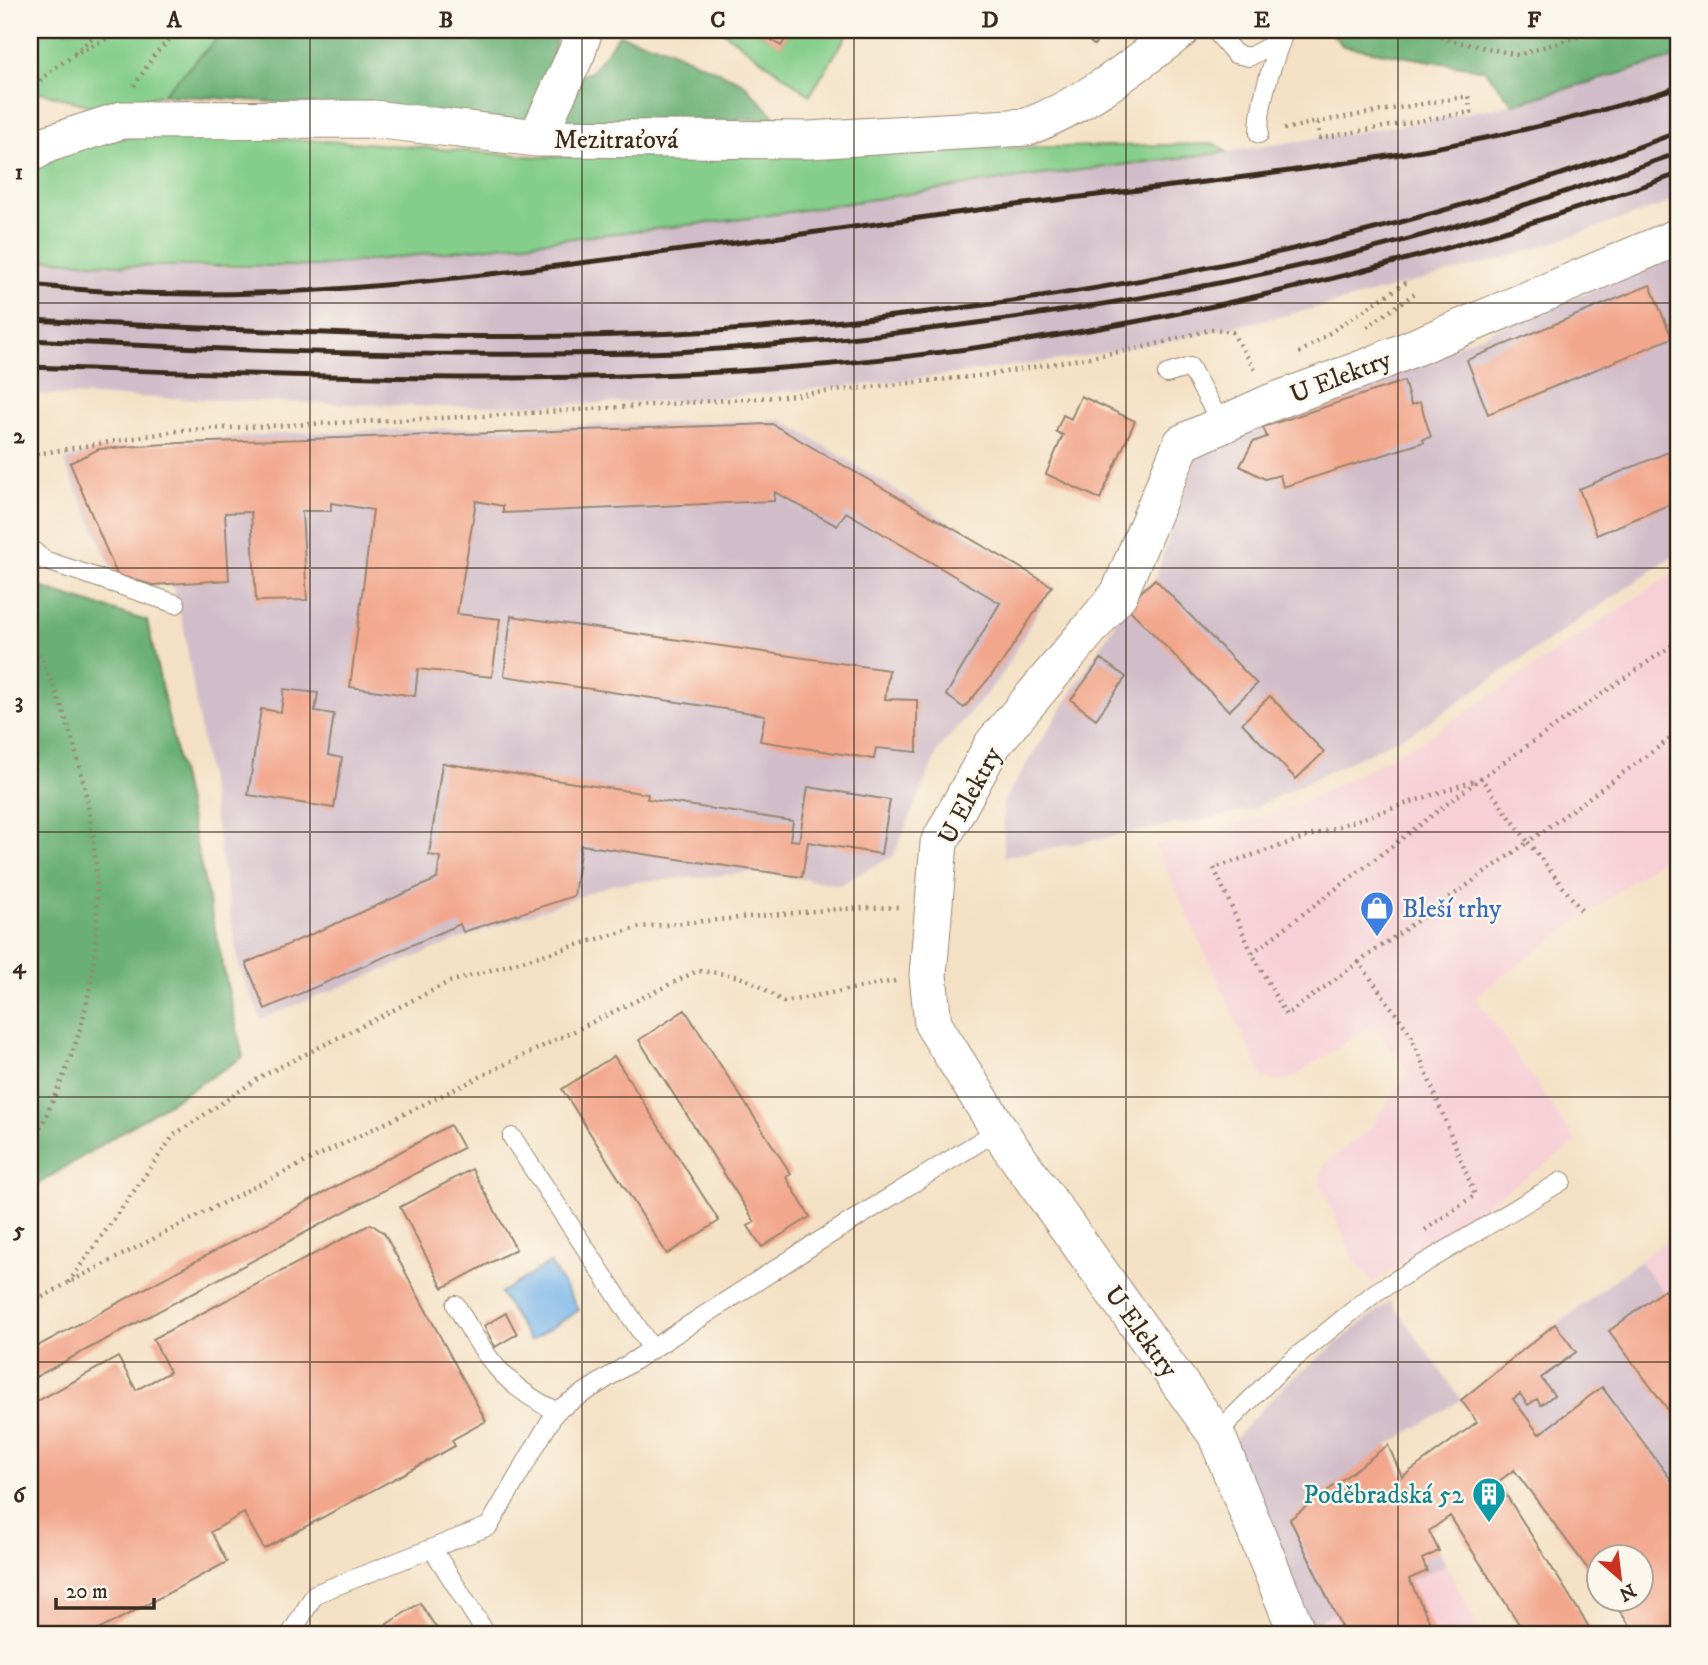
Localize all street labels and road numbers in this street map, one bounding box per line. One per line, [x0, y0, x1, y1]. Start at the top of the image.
street label: Mezitraťová [554, 124, 678, 157]
street label: U Elektry [1285, 343, 1396, 412]
street label: U Elektry [931, 741, 1010, 850]
street label: U Elektry [1096, 1279, 1186, 1385]

